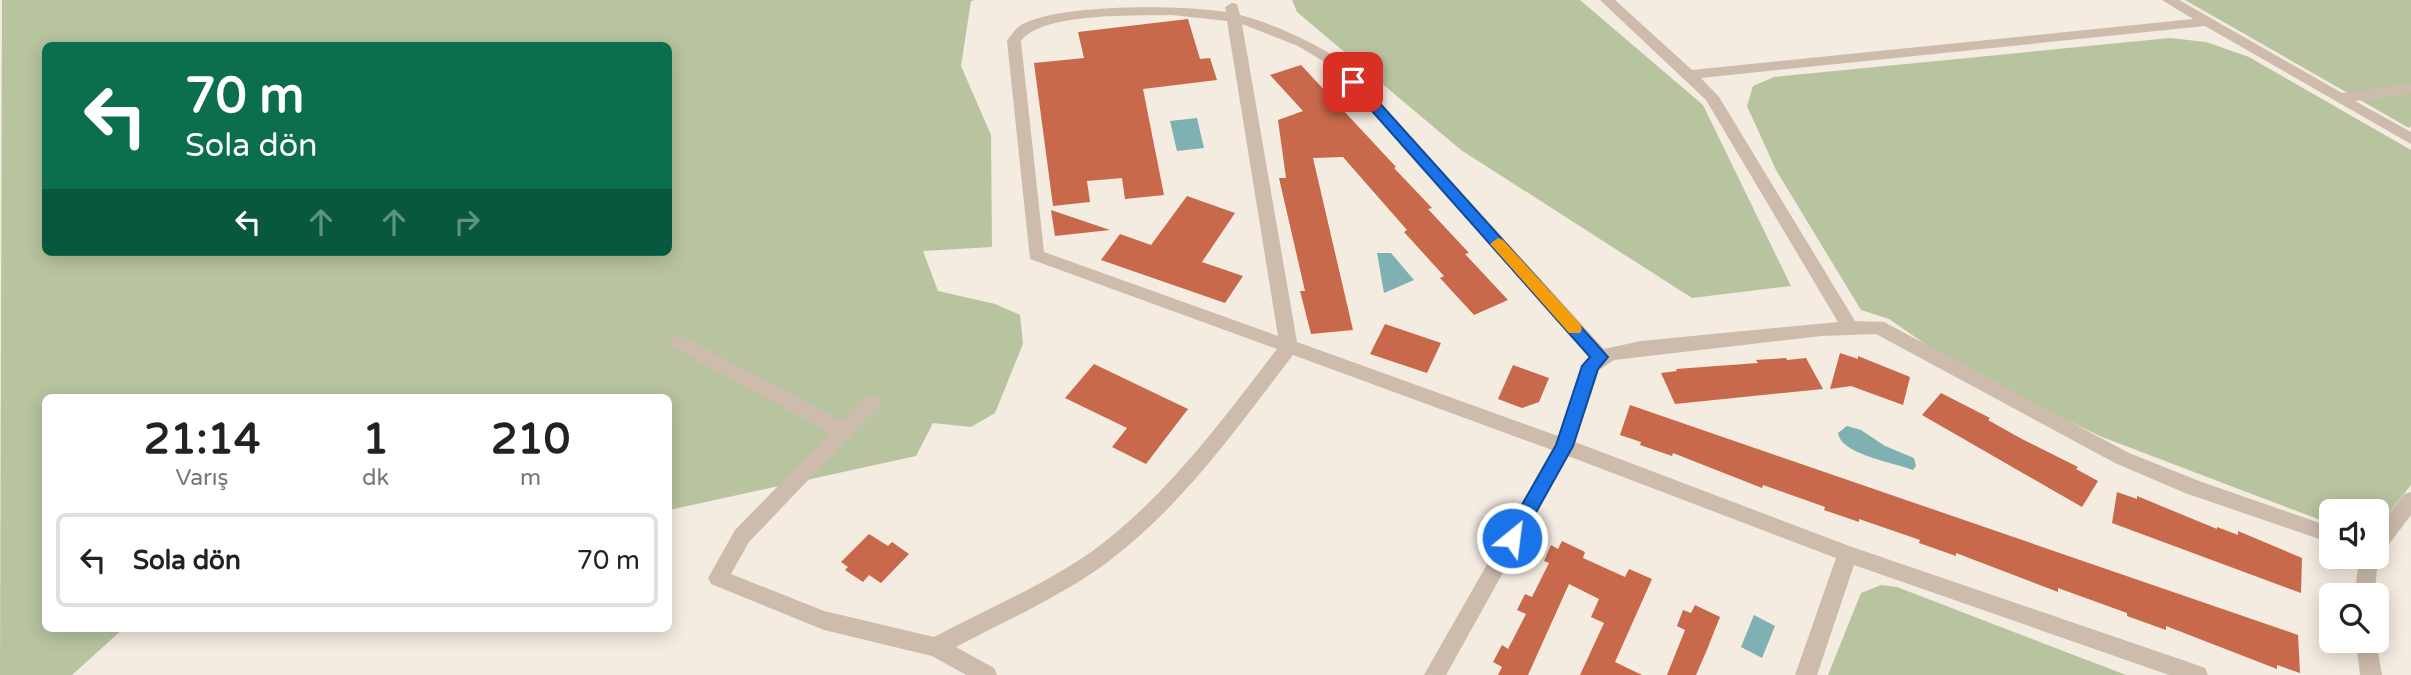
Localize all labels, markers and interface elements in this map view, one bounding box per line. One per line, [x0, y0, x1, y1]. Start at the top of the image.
pin [1323, 52, 1383, 112]
icon: arrive [1334, 63, 1372, 101]
text: 70 m [185, 67, 304, 126]
icon: left [70, 70, 161, 161]
text: Sola dön [185, 127, 318, 165]
icon: left [229, 203, 267, 241]
icon: ahead [302, 203, 340, 241]
icon: ahead [375, 203, 413, 241]
icon: right [448, 203, 486, 241]
text: 21:14 [144, 414, 260, 465]
text: 1 [362, 414, 389, 465]
text: 210 [491, 414, 570, 465]
text: Varış [175, 464, 229, 492]
text: dk [362, 464, 389, 492]
text: m [520, 464, 541, 492]
map controls [2319, 499, 2389, 653]
button: sound [2319, 499, 2389, 569]
position arrow [1475, 501, 1549, 575]
icon: left [74, 541, 112, 579]
text: Sola dön [133, 545, 241, 576]
text: 70 m [577, 545, 640, 576]
button: search [2319, 583, 2389, 653]

